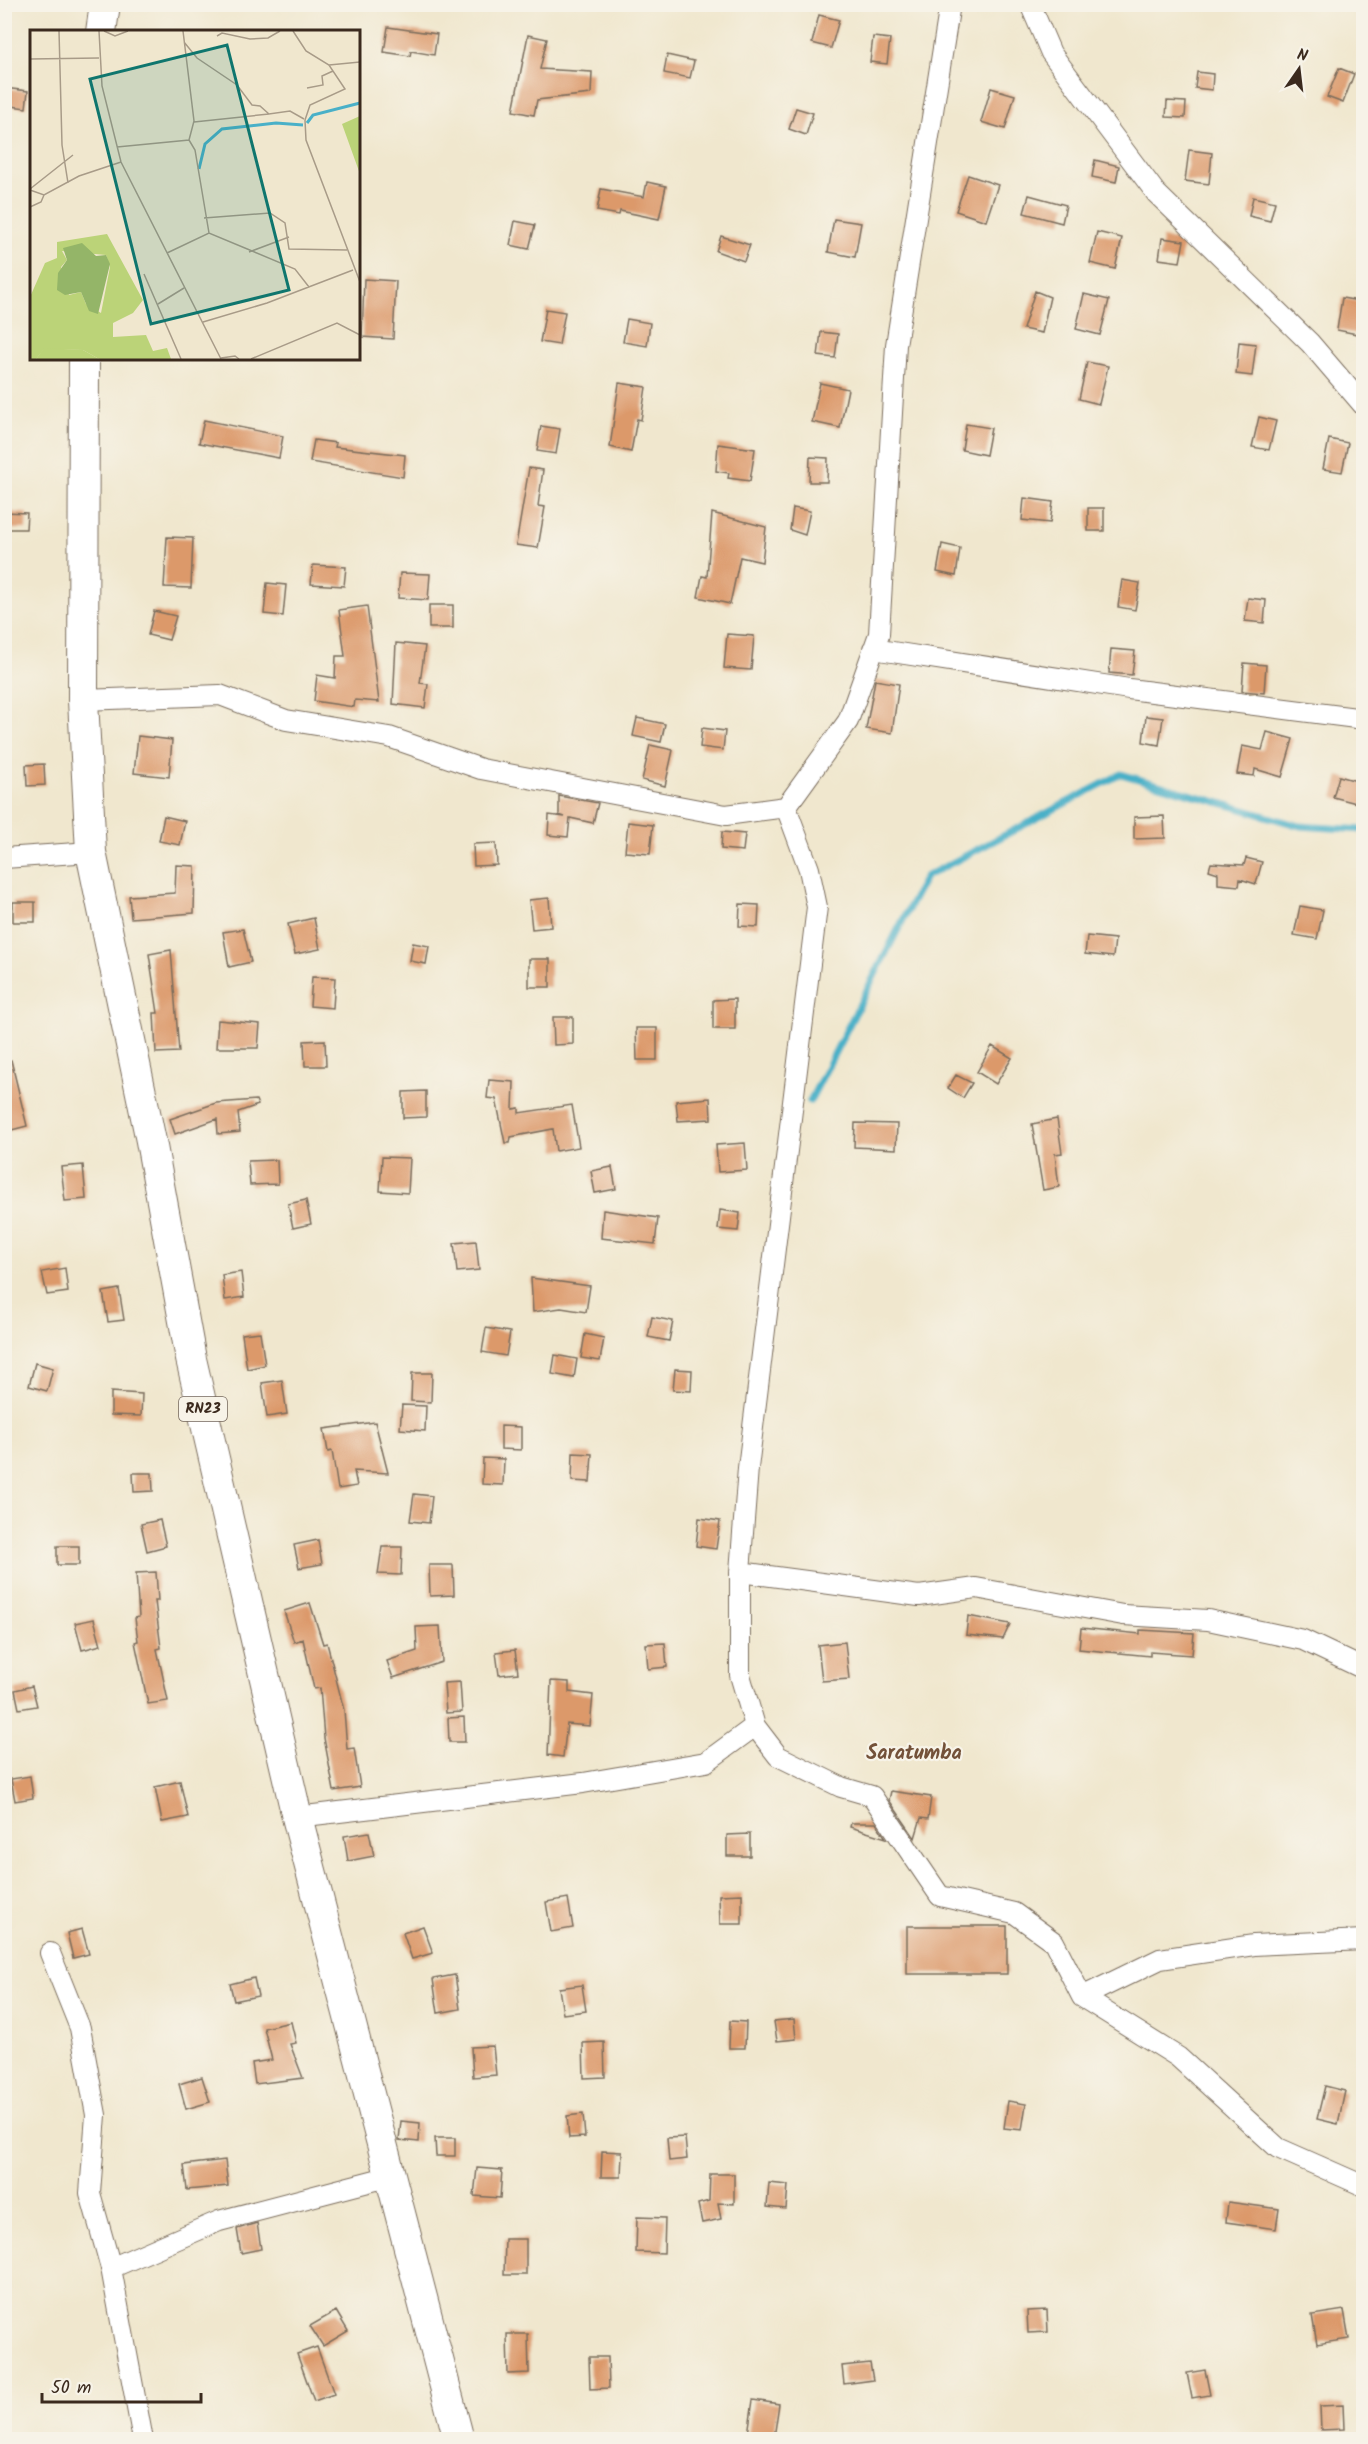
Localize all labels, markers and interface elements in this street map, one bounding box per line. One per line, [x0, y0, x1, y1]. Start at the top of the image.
inset map [30, 30, 360, 360]
north arrow [1269, 39, 1329, 99]
text: N [1294, 43, 1310, 69]
road number: RN23 [179, 1397, 227, 1421]
district label: Saratumba [866, 1738, 962, 1770]
scale bar [42, 2366, 201, 2404]
text: 50 m [51, 2374, 91, 2403]

